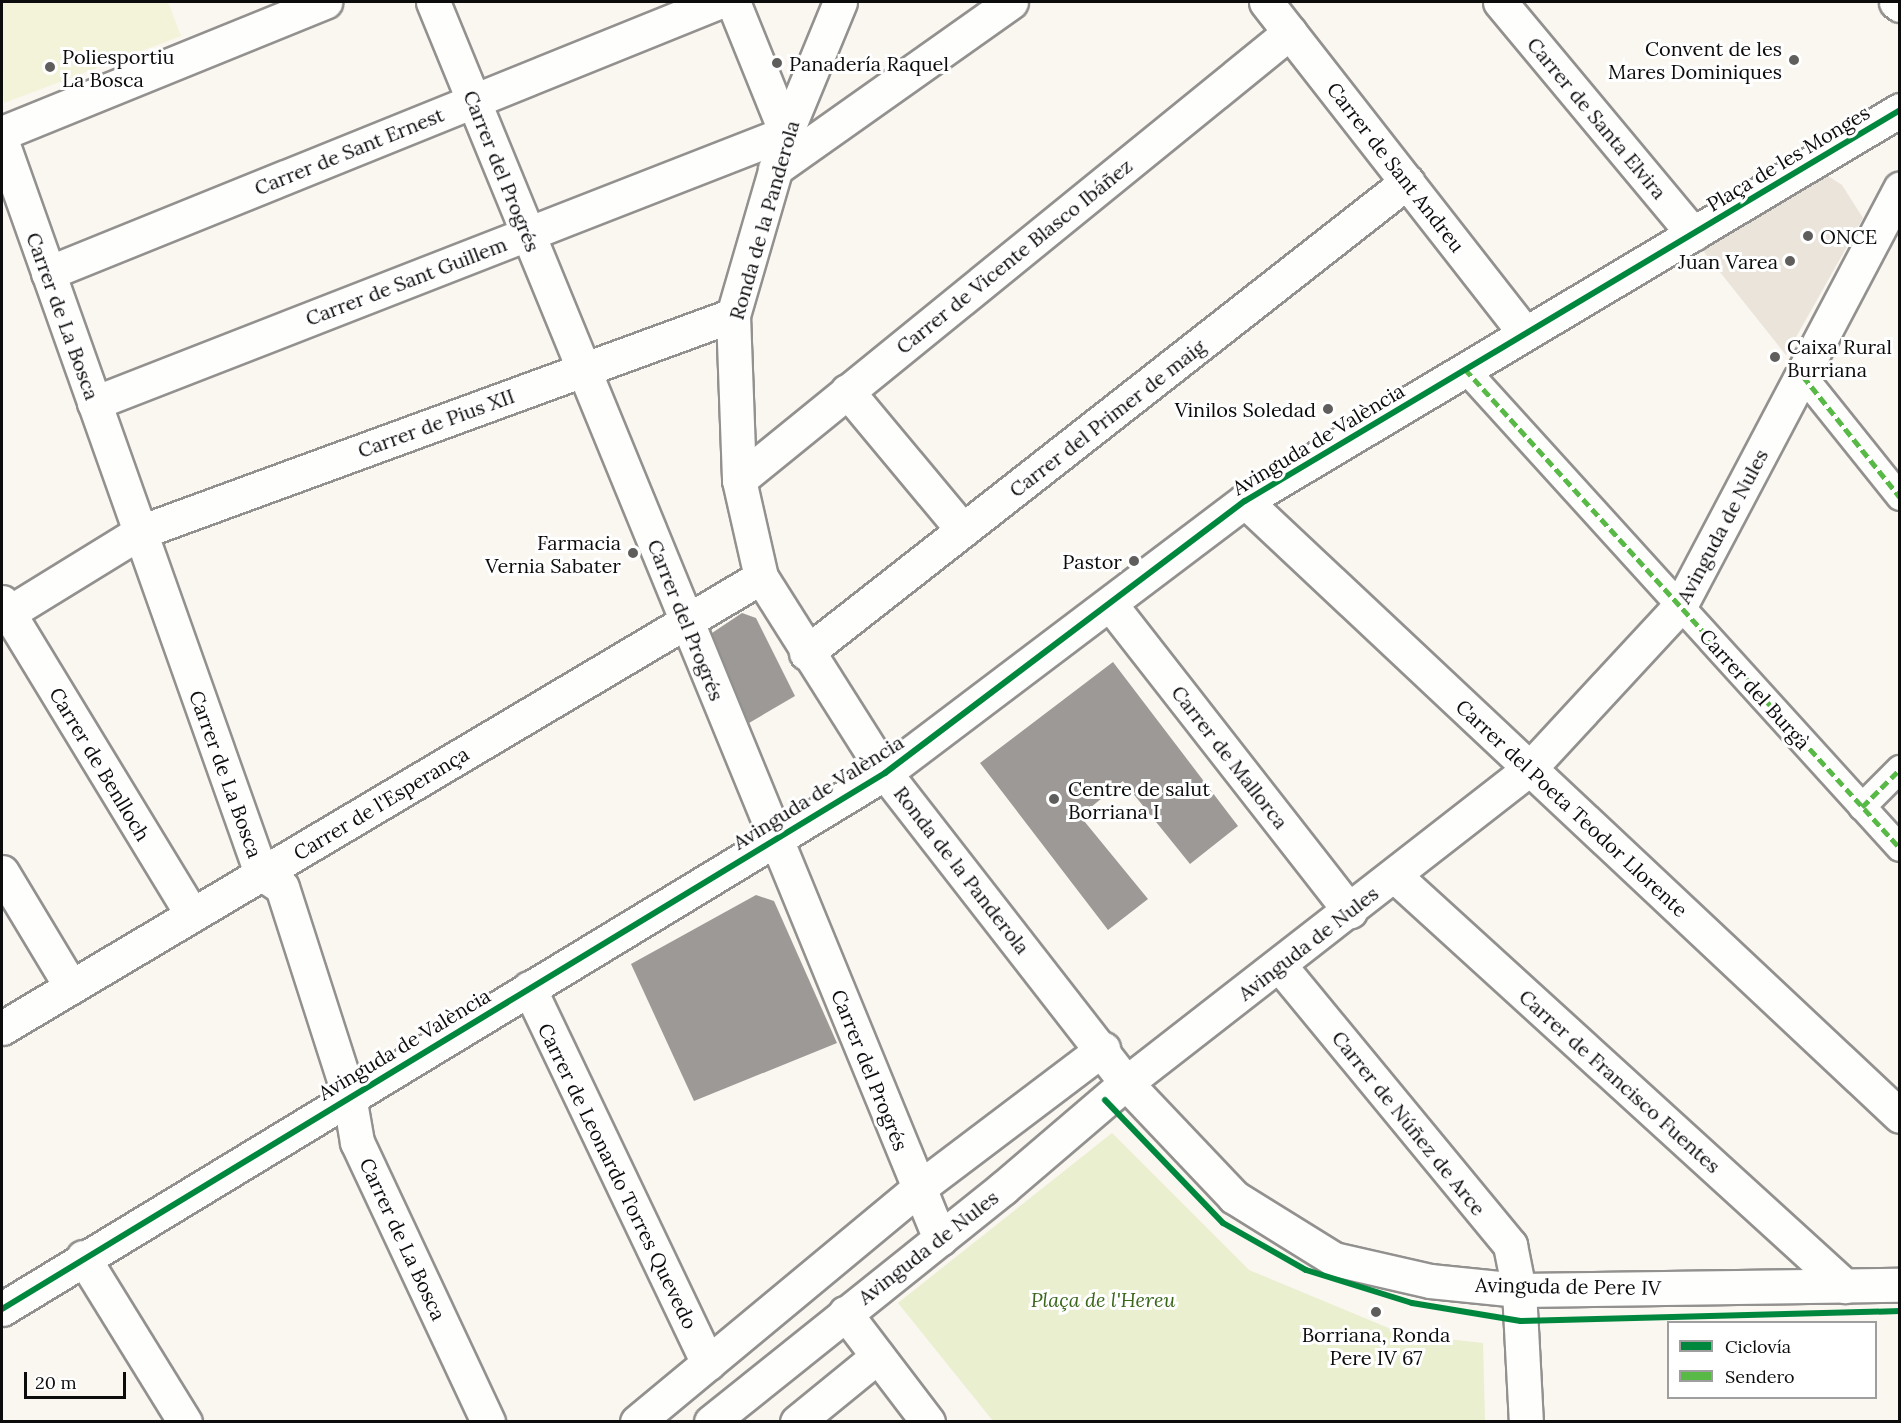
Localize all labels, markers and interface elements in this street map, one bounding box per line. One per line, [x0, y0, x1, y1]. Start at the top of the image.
street label: Carrer de Santa Elvira [1522, 32, 1672, 204]
place label: Convent de les Mares Dominiques [1608, 36, 1782, 83]
place label: Poliesportiu La Bosca [62, 44, 175, 91]
place label: Panadería Raquel [789, 51, 949, 75]
marker: Convent de les Mares Dominiques [1787, 53, 1801, 67]
marker: Panadería Raquel [770, 56, 784, 70]
marker: Poliesportiu La Bosca [43, 60, 57, 74]
street label: Carrer de Sant Andreu [1322, 77, 1470, 257]
street label: Carrer del Progrés [459, 87, 545, 255]
street label: Plaça de les Monges [1702, 100, 1874, 216]
street label: Carrer de Sant Ernest [251, 102, 447, 200]
street label: Ronda de la Panderola [724, 118, 804, 322]
street label: Carrer de Vicente Blasco Ibáñez [891, 153, 1137, 359]
place label: ONCE [1820, 224, 1877, 248]
street label: Carrer de La Bosca [22, 229, 104, 403]
marker: ONCE [1801, 229, 1815, 243]
street label: Carrer de Sant Guillem [302, 232, 510, 330]
place label: Juan Varea [1678, 249, 1778, 273]
marker: Juan Varea [1783, 254, 1797, 268]
street label: Carrer del Primer de maig [1004, 334, 1210, 502]
place label: Caixa Rural Burriana [1787, 334, 1892, 381]
marker: Caixa Rural Burriana [1768, 350, 1782, 364]
street label: Avinguda de València [1228, 378, 1408, 500]
street label: Carrer de Pius XII [354, 384, 518, 462]
place label: Vinilos Soledad [1175, 397, 1316, 421]
marker: Vinilos Soledad [1321, 402, 1335, 416]
street label: Avinguda de Nules [1671, 445, 1773, 607]
place label: Farmacia Vernia Sabater [485, 530, 621, 577]
street label: Carrer del Progrés [643, 536, 729, 704]
marker: Farmacia Vernia Sabater [626, 546, 640, 560]
place label: Pastor [1062, 549, 1122, 573]
marker: Pastor [1127, 554, 1141, 568]
street label: Carrer del Burgà [1695, 624, 1815, 754]
street label: Carrer de Mallorca [1167, 681, 1293, 833]
street label: Carrer de Benlloch [45, 683, 155, 845]
street label: Carrer de La Bosca [185, 687, 267, 861]
street label: Carrer del Poeta Teodor Llorente [1451, 694, 1693, 922]
street label: Avinguda de València [728, 730, 908, 854]
street label: Carrer de l'Esperança [289, 741, 473, 865]
place label: Centre de salut Borriana I [1068, 776, 1210, 823]
street label: Ronda de la Panderola [889, 781, 1035, 959]
marker: Centre de salut Borriana I [1045, 790, 1063, 808]
street label: Avinguda de Nules [1233, 881, 1383, 1005]
street label: Avinguda de València [314, 983, 494, 1105]
street label: Carrer de Francisco Fuentes [1514, 984, 1726, 1178]
street label: Carrer del Progrés [827, 986, 913, 1154]
street label: Carrer de Leonardo Torres Quevedo [533, 1019, 703, 1333]
street label: Carrer de Núñez de Arce [1327, 1026, 1491, 1220]
street label: Carrer de La Bosca [355, 1154, 451, 1324]
street label: Avinguda de Nules [853, 1185, 1003, 1309]
street label: Avinguda de Pere IV [1475, 1272, 1661, 1300]
park label: Plaça de l'Hereu [1031, 1287, 1175, 1311]
marker: Borriana, Ronda Pere IV 67 [1369, 1305, 1383, 1319]
legend [1667, 1321, 1877, 1399]
place label: Borriana, Ronda Pere IV 67 [1302, 1322, 1450, 1369]
text: Ciclovía [1725, 1335, 1791, 1358]
scale bar [27, 1360, 129, 1398]
text: Sendero [1725, 1365, 1795, 1388]
text: 20 m [35, 1371, 77, 1394]

